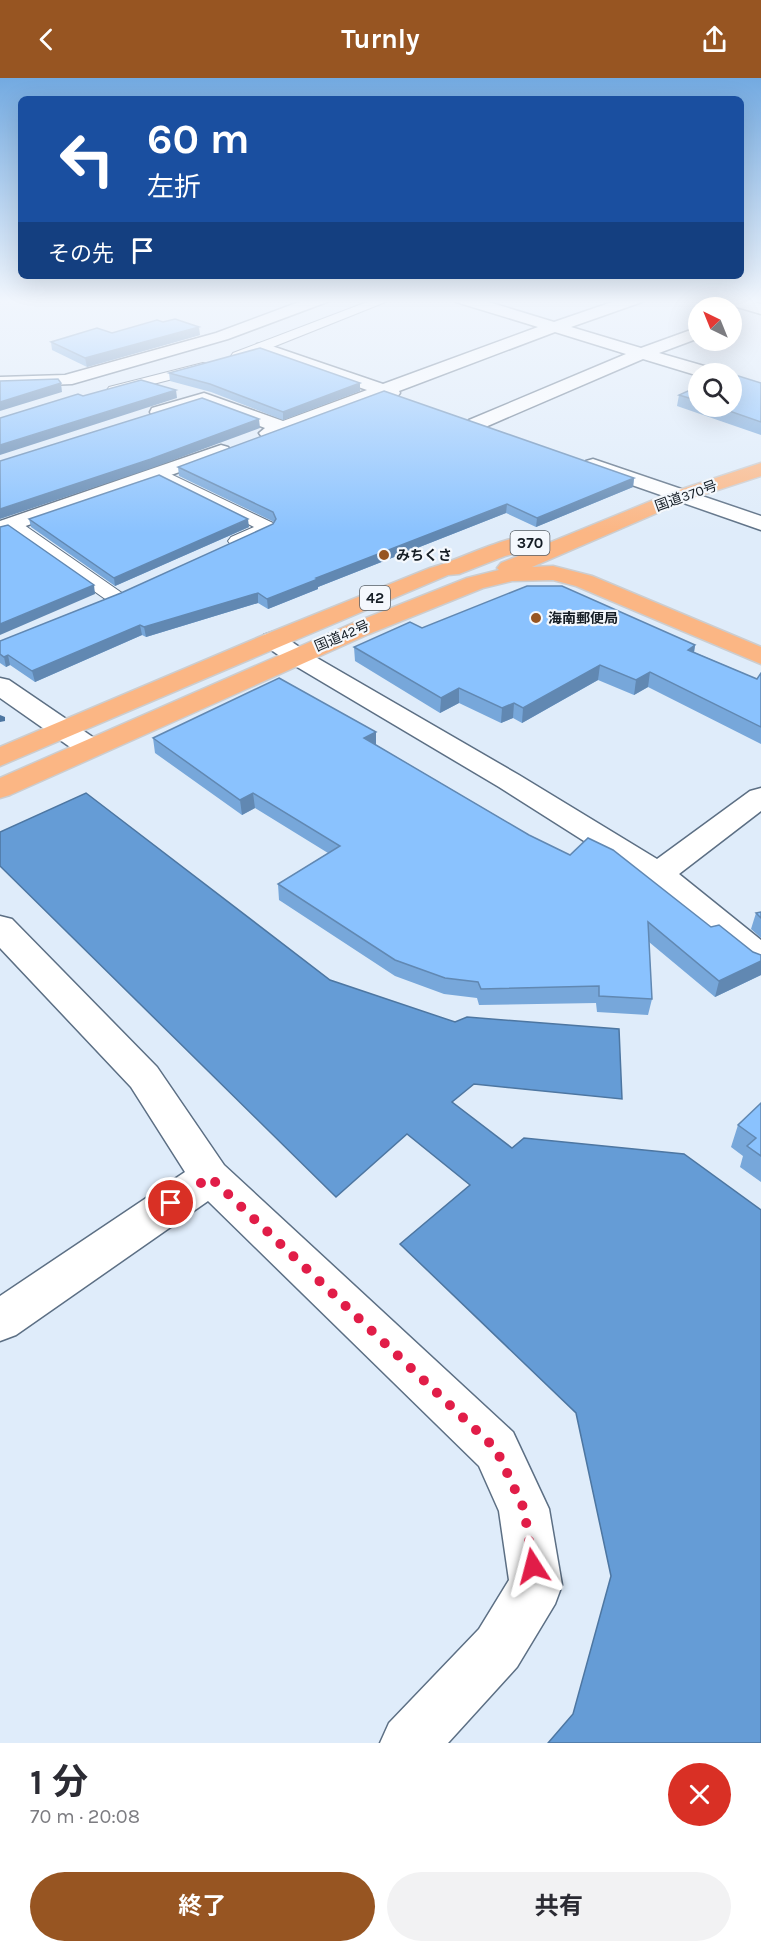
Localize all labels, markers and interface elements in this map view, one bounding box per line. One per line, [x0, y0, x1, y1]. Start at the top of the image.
icon: back [30, 23, 63, 56]
text: Turnly [341, 23, 420, 55]
icon: share [698, 23, 731, 56]
text: 60 m [147, 114, 250, 164]
icon: left [48, 120, 126, 198]
text: 左折 [147, 171, 201, 203]
icon: arrive [126, 234, 159, 267]
text: その先 [48, 241, 114, 267]
north arrow [688, 297, 742, 351]
map controls [688, 297, 742, 417]
button: search [688, 363, 742, 417]
street label: 国道370号 [652, 477, 720, 515]
road number: 370 [510, 531, 550, 555]
place label: みちくさ [396, 547, 452, 564]
marker: みちくさ [377, 548, 391, 562]
road number: 42 [360, 586, 390, 610]
place label: 海南郵便局 [548, 610, 618, 627]
marker: 海南郵便局 [529, 611, 543, 625]
street label: 国道42号 [312, 617, 372, 655]
pin [145, 1177, 196, 1228]
icon: arrive [154, 1186, 187, 1219]
position arrow [501, 1534, 565, 1598]
text: 1 分 [30, 1761, 88, 1803]
button: close [668, 1763, 731, 1826]
text: 70 m · 20:08 [30, 1805, 140, 1828]
button: 終了 [30, 1872, 375, 1941]
button: 共有 [387, 1872, 731, 1941]

